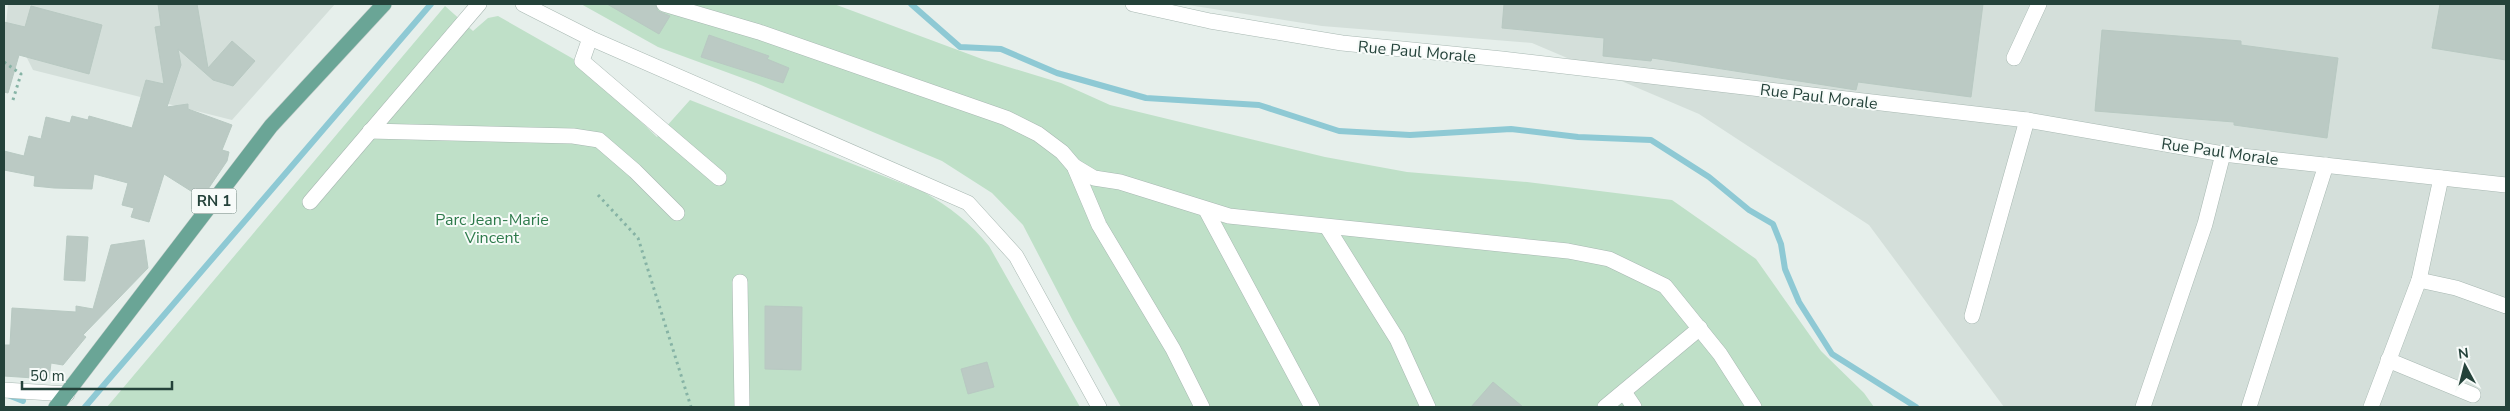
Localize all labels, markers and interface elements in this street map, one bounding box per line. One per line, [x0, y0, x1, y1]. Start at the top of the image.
street label: Rue Paul Morale [1357, 36, 1477, 68]
street label: Rue Paul Morale [1759, 79, 1879, 115]
street label: Rue Paul Morale [2160, 133, 2280, 171]
road number: RN 1 [192, 188, 236, 214]
park label: Parc Jean-Marie Vincent [435, 209, 549, 249]
north arrow [2440, 341, 2490, 391]
text: N [2457, 344, 2470, 364]
scale bar [22, 358, 172, 390]
text: 50 m [30, 366, 65, 386]

